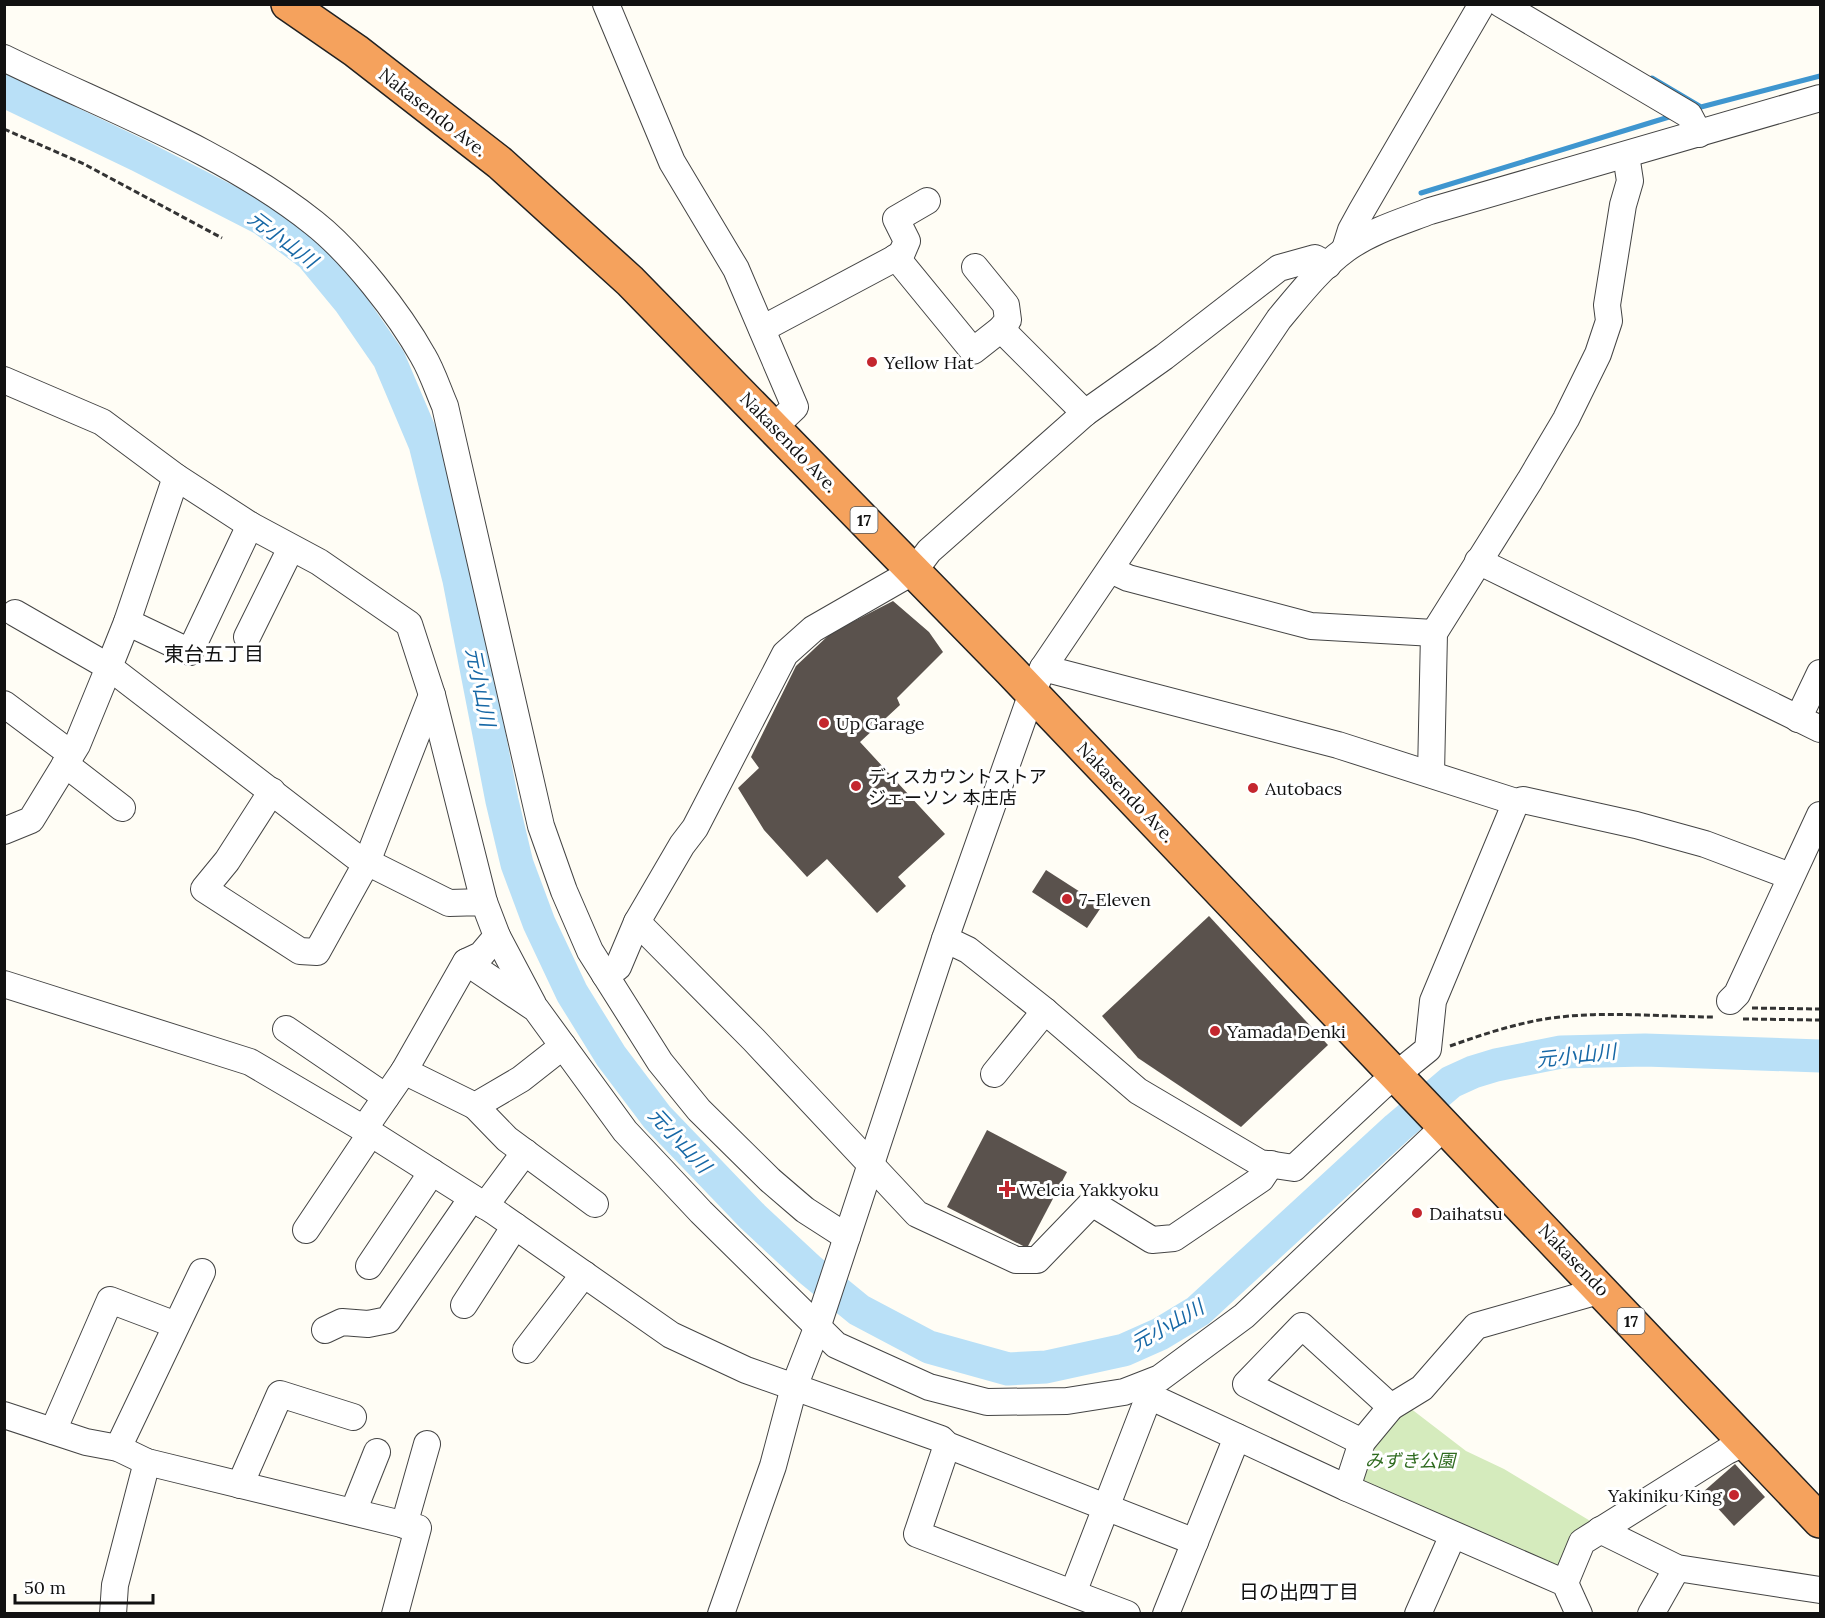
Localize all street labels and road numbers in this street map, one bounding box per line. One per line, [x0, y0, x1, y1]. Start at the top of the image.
street label: Nakasendo Ave. [374, 63, 492, 161]
street label: Nakasendo Ave. [735, 387, 843, 497]
road number: 17 [850, 507, 878, 533]
street label: Nakasendo Ave. [1072, 737, 1180, 847]
street label: Nakasendo [1534, 1219, 1614, 1301]
road number: 17 [1618, 1308, 1644, 1334]

